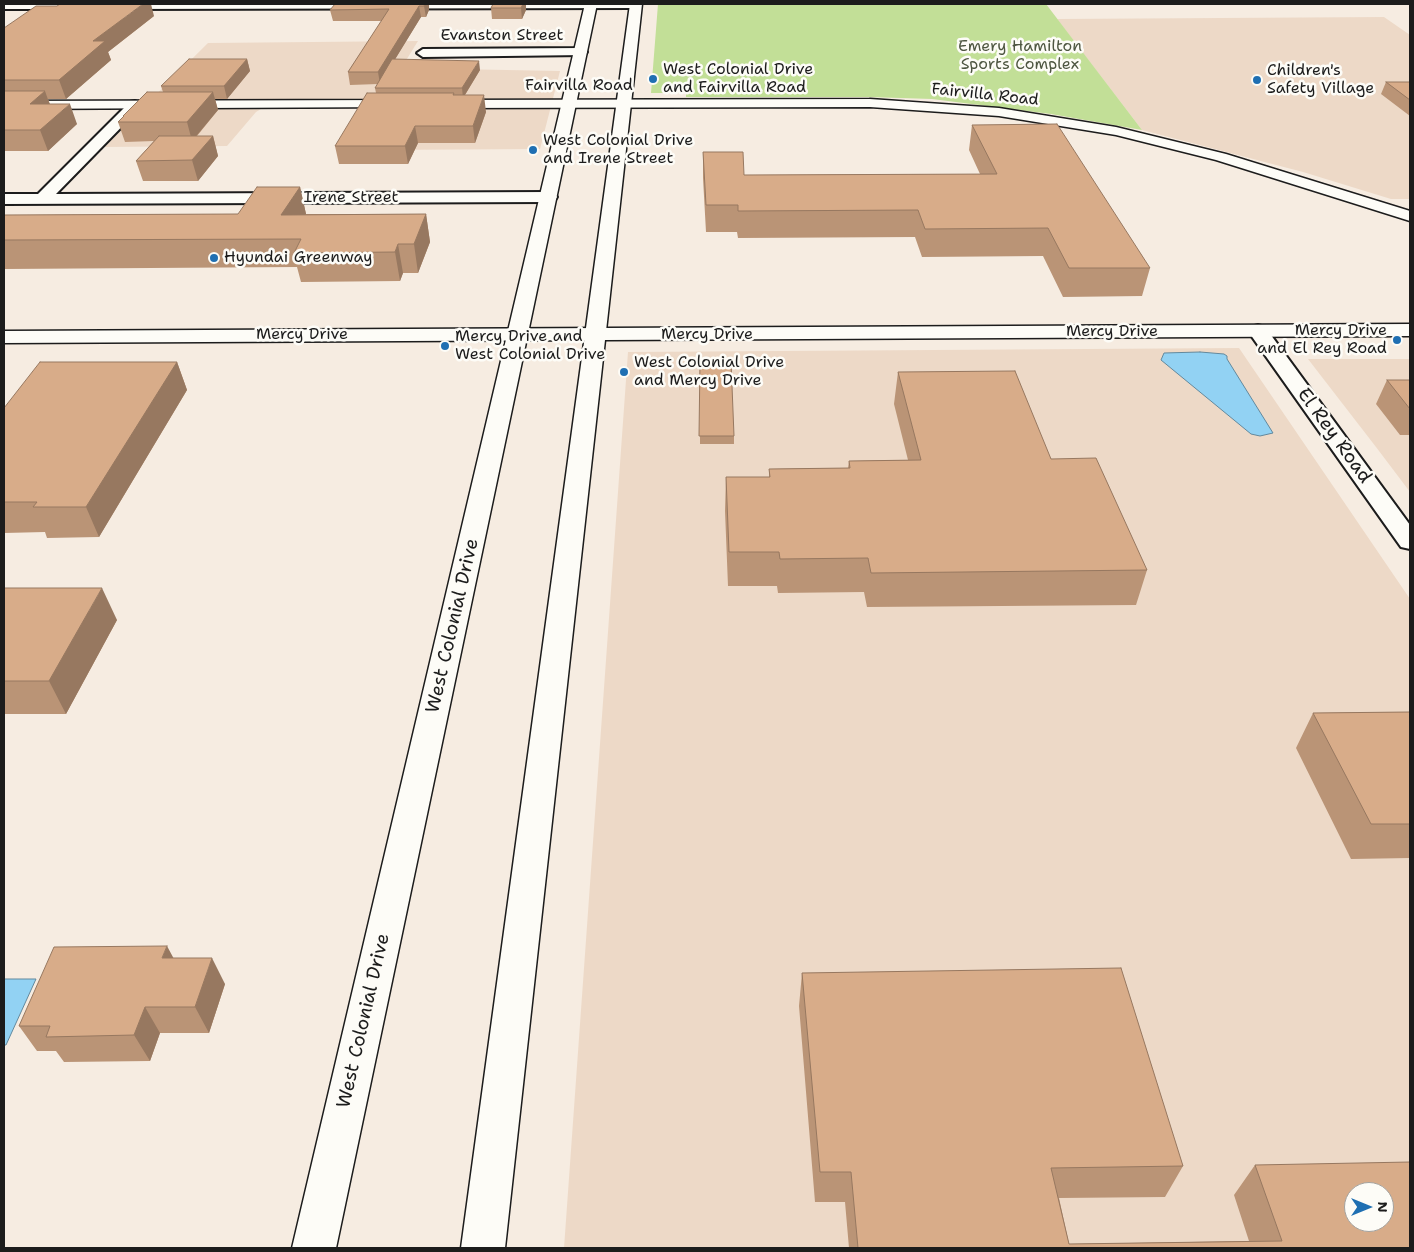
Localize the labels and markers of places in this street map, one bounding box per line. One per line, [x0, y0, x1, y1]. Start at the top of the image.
place label: West Colonial Drive and Fairvilla Road [663, 60, 813, 98]
place label: Children's Safety Village [1267, 61, 1374, 99]
marker: West Colonial Drive and Fairvilla Road [647, 73, 659, 85]
marker: Children's Safety Village [1251, 74, 1263, 86]
place label: West Colonial Drive and Irene Street [543, 131, 693, 169]
marker: West Colonial Drive and Irene Street [527, 144, 539, 156]
place label: Hyundai Greenway [224, 248, 372, 268]
marker: Hyundai Greenway [208, 252, 220, 264]
place label: Mercy Drive and El Rey Road [1257, 321, 1387, 359]
place label: Mercy Drive and West Colonial Drive [455, 327, 605, 365]
marker: Mercy Drive and El Rey Road [1391, 334, 1403, 346]
marker: Mercy Drive and West Colonial Drive [439, 340, 451, 352]
place label: West Colonial Drive and Mercy Drive [634, 353, 784, 391]
marker: West Colonial Drive and Mercy Drive [618, 366, 630, 378]

